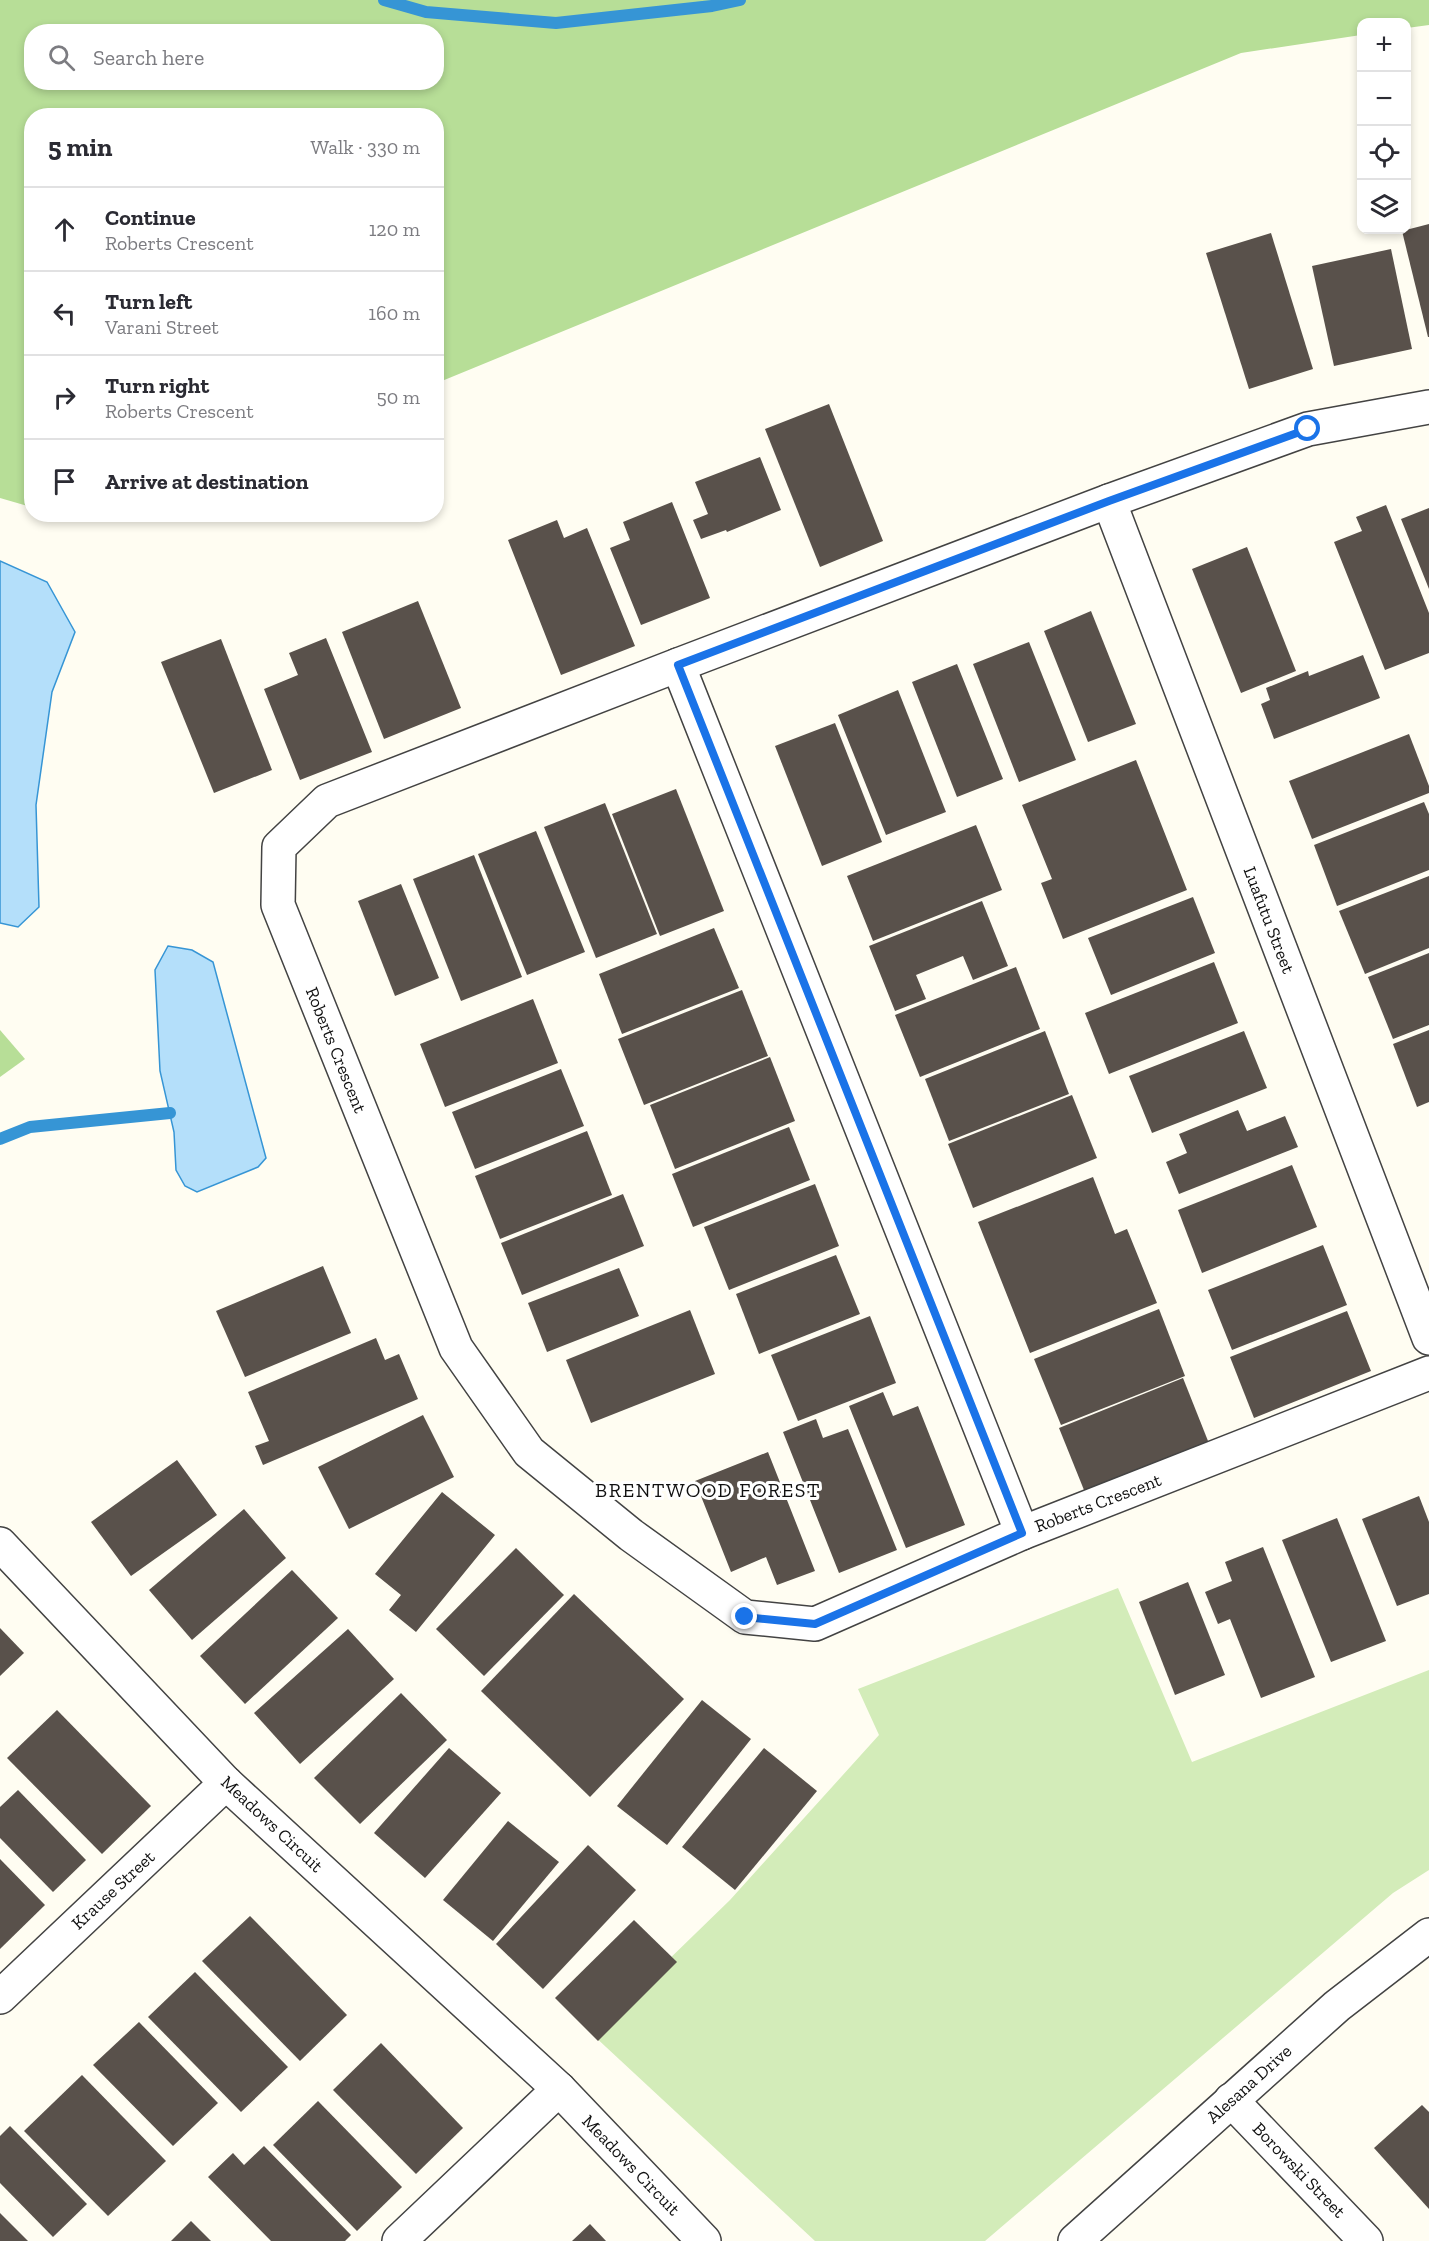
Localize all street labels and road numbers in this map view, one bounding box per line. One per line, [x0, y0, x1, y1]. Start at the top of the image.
street label: Luafutu Street [1239, 864, 1300, 977]
street label: Roberts Crescent [301, 984, 371, 1116]
street label: Roberts Crescent [1032, 1469, 1165, 1537]
street label: Meadows Circuit [216, 1771, 328, 1877]
street label: Krause Street [67, 1846, 159, 1934]
street label: Alesana Drive [1202, 2040, 1296, 2128]
street label: Meadows Circuit [577, 2110, 685, 2220]
street label: Borowski Street [1248, 2118, 1350, 2223]

